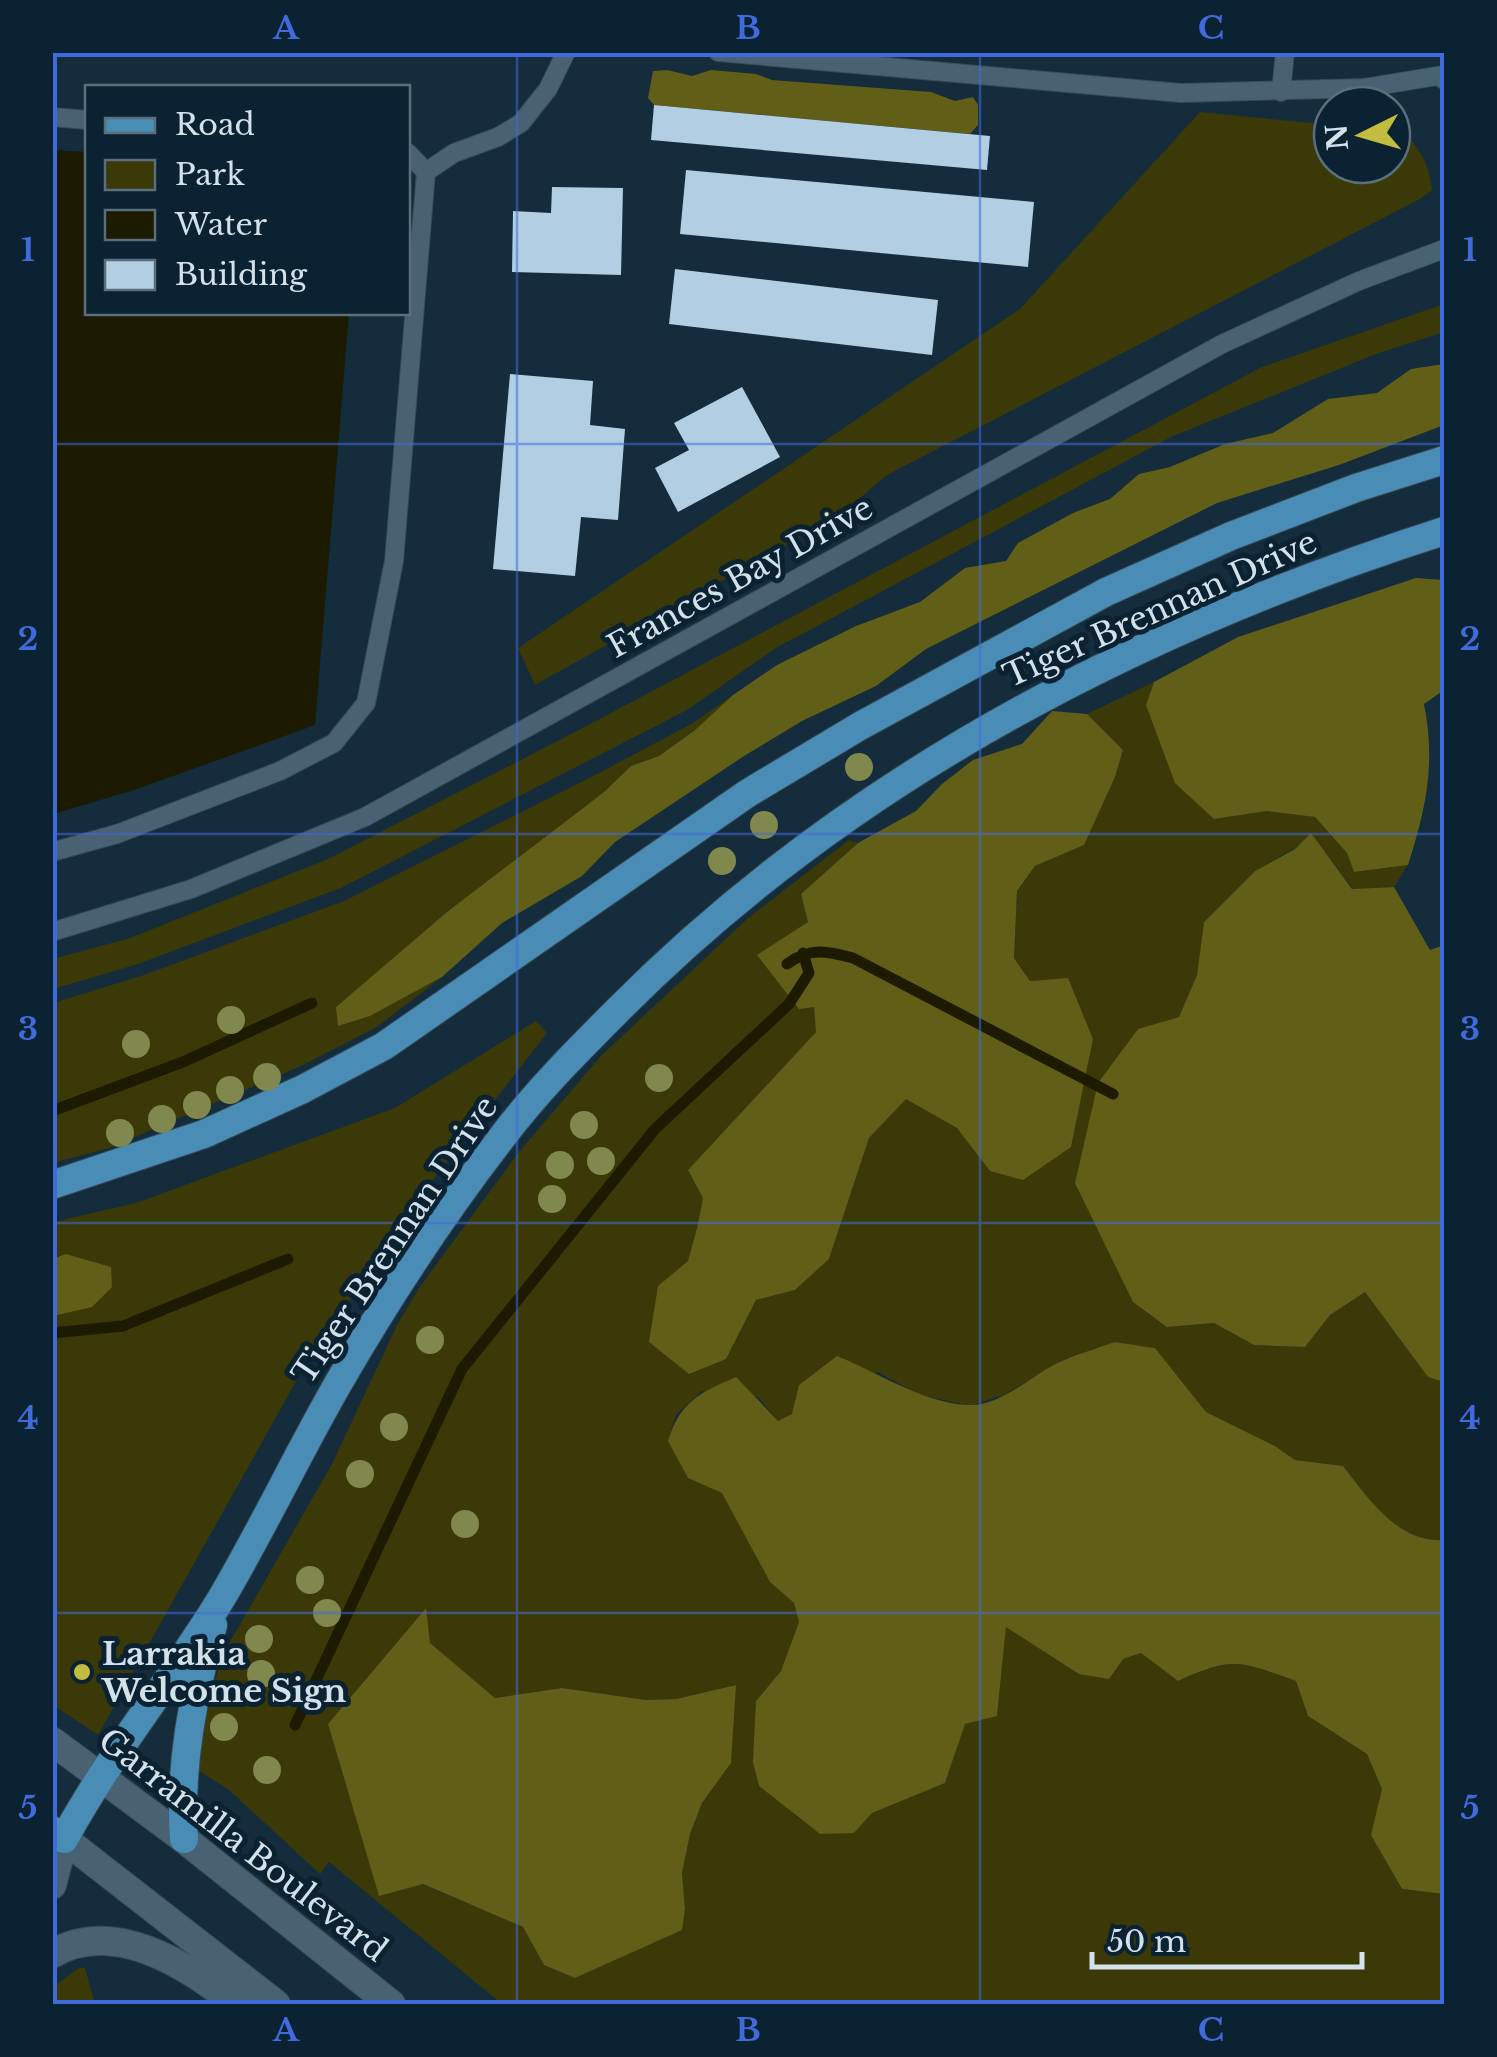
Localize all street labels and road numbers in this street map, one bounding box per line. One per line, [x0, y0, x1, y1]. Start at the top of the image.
street label: Frances Bay Drive [600, 487, 880, 667]
street label: Tiger Brennan Drive [997, 522, 1323, 696]
street label: Tiger Brennan Drive [284, 1088, 506, 1392]
street label: Garramilla Boulevard [91, 1720, 395, 1970]

